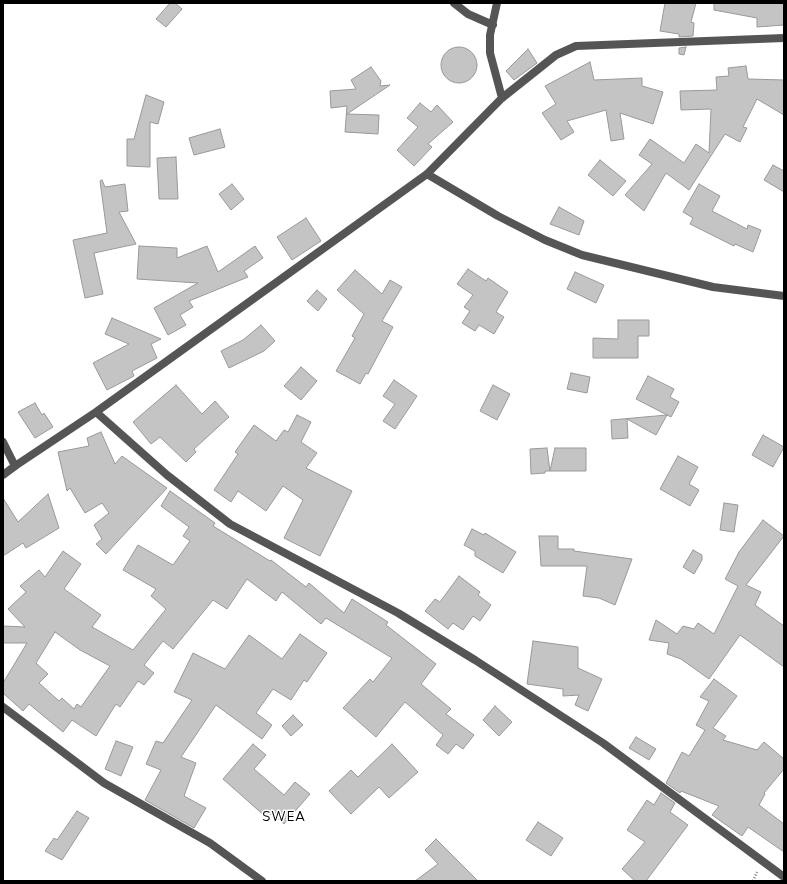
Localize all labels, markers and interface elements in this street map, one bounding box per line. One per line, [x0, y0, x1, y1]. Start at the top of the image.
district label: SWEA [262, 809, 306, 825]

